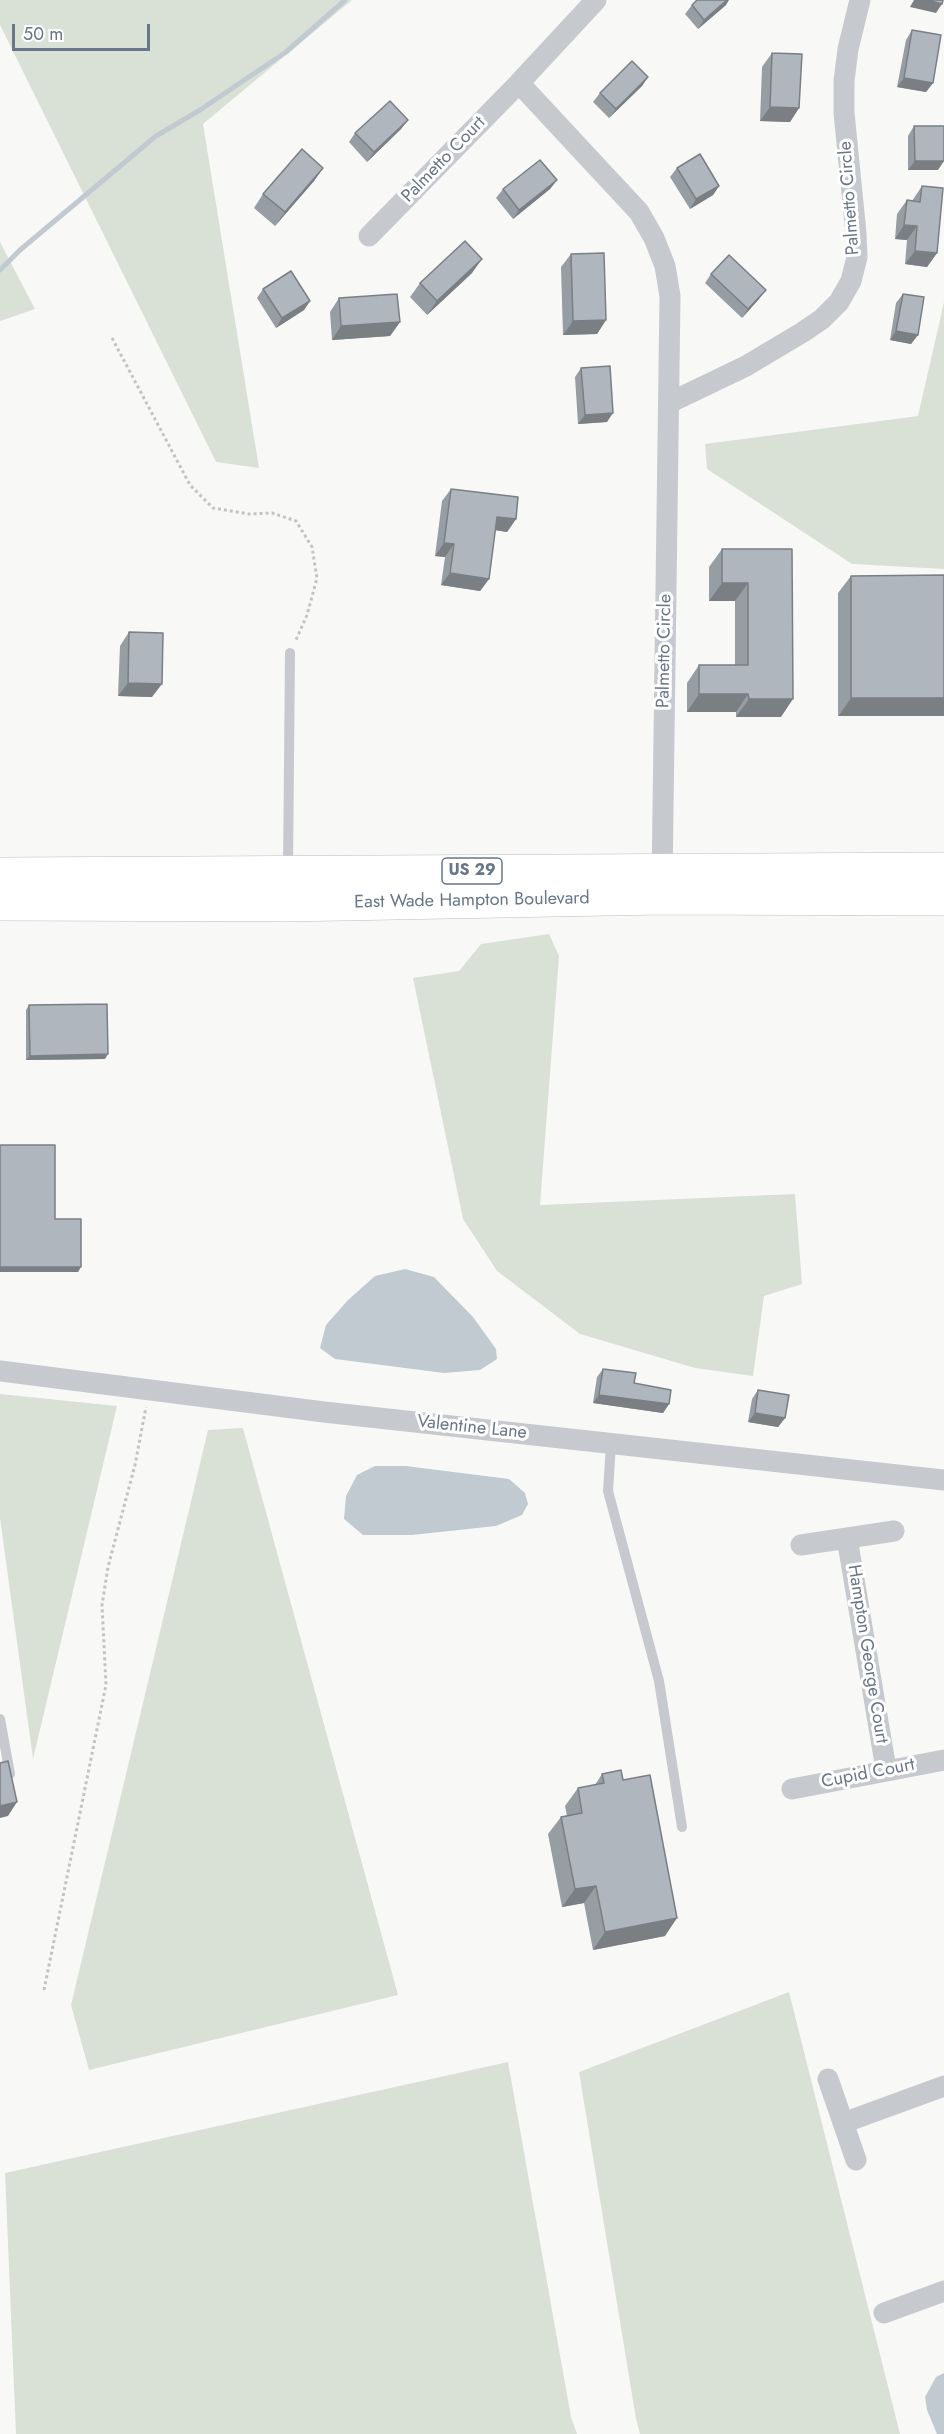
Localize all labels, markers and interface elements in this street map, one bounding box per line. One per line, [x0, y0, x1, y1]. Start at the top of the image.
scale bar [15, 12, 153, 50]
text: 50 m [23, 21, 63, 47]
street label: Palmetto Court [398, 112, 490, 208]
street label: Palmetto Circle [835, 140, 865, 256]
street label: Palmetto Circle [653, 594, 677, 708]
road number: US 29 [442, 858, 502, 884]
street label: East Wade Hampton Boulevard [354, 888, 590, 914]
street label: Valentine Lane [416, 1411, 528, 1445]
street label: Hampton George Court [842, 1563, 892, 1745]
street label: Cupid Court [820, 1754, 916, 1794]

